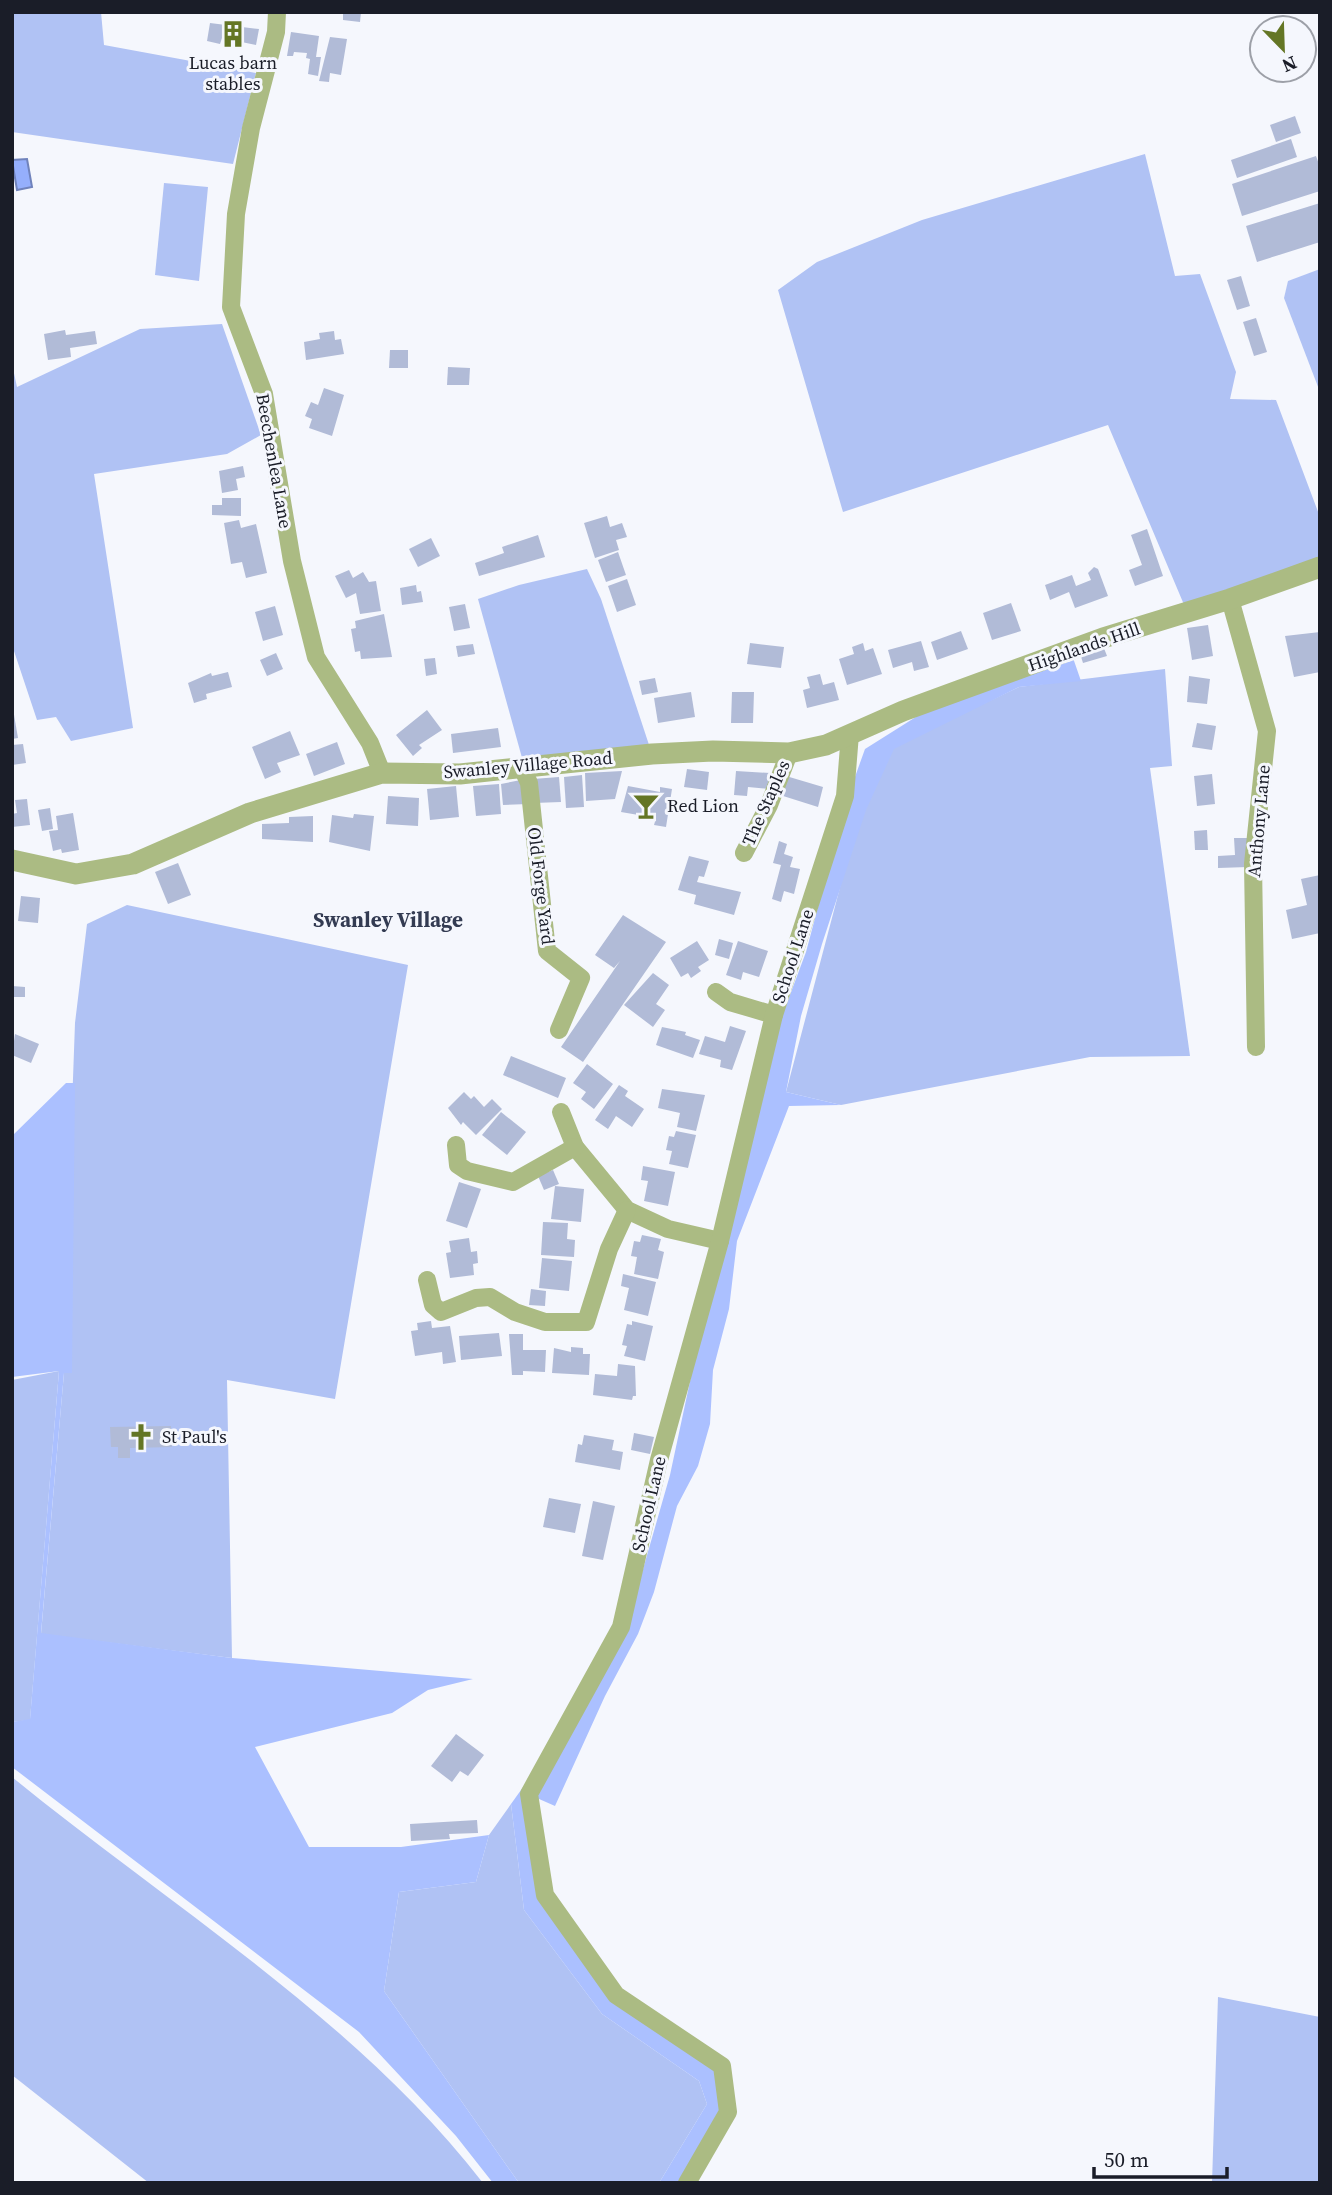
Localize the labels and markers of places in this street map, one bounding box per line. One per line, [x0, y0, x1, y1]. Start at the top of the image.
building icon: Lucas barn stables [218, 19, 248, 49]
place label: Lucas barn stables [189, 50, 277, 96]
bar icon: Red Lion [631, 791, 661, 821]
place label: Red Lion [667, 793, 739, 818]
church icon: St Paul's [126, 1422, 156, 1452]
place label: St Paul's [162, 1424, 227, 1449]

